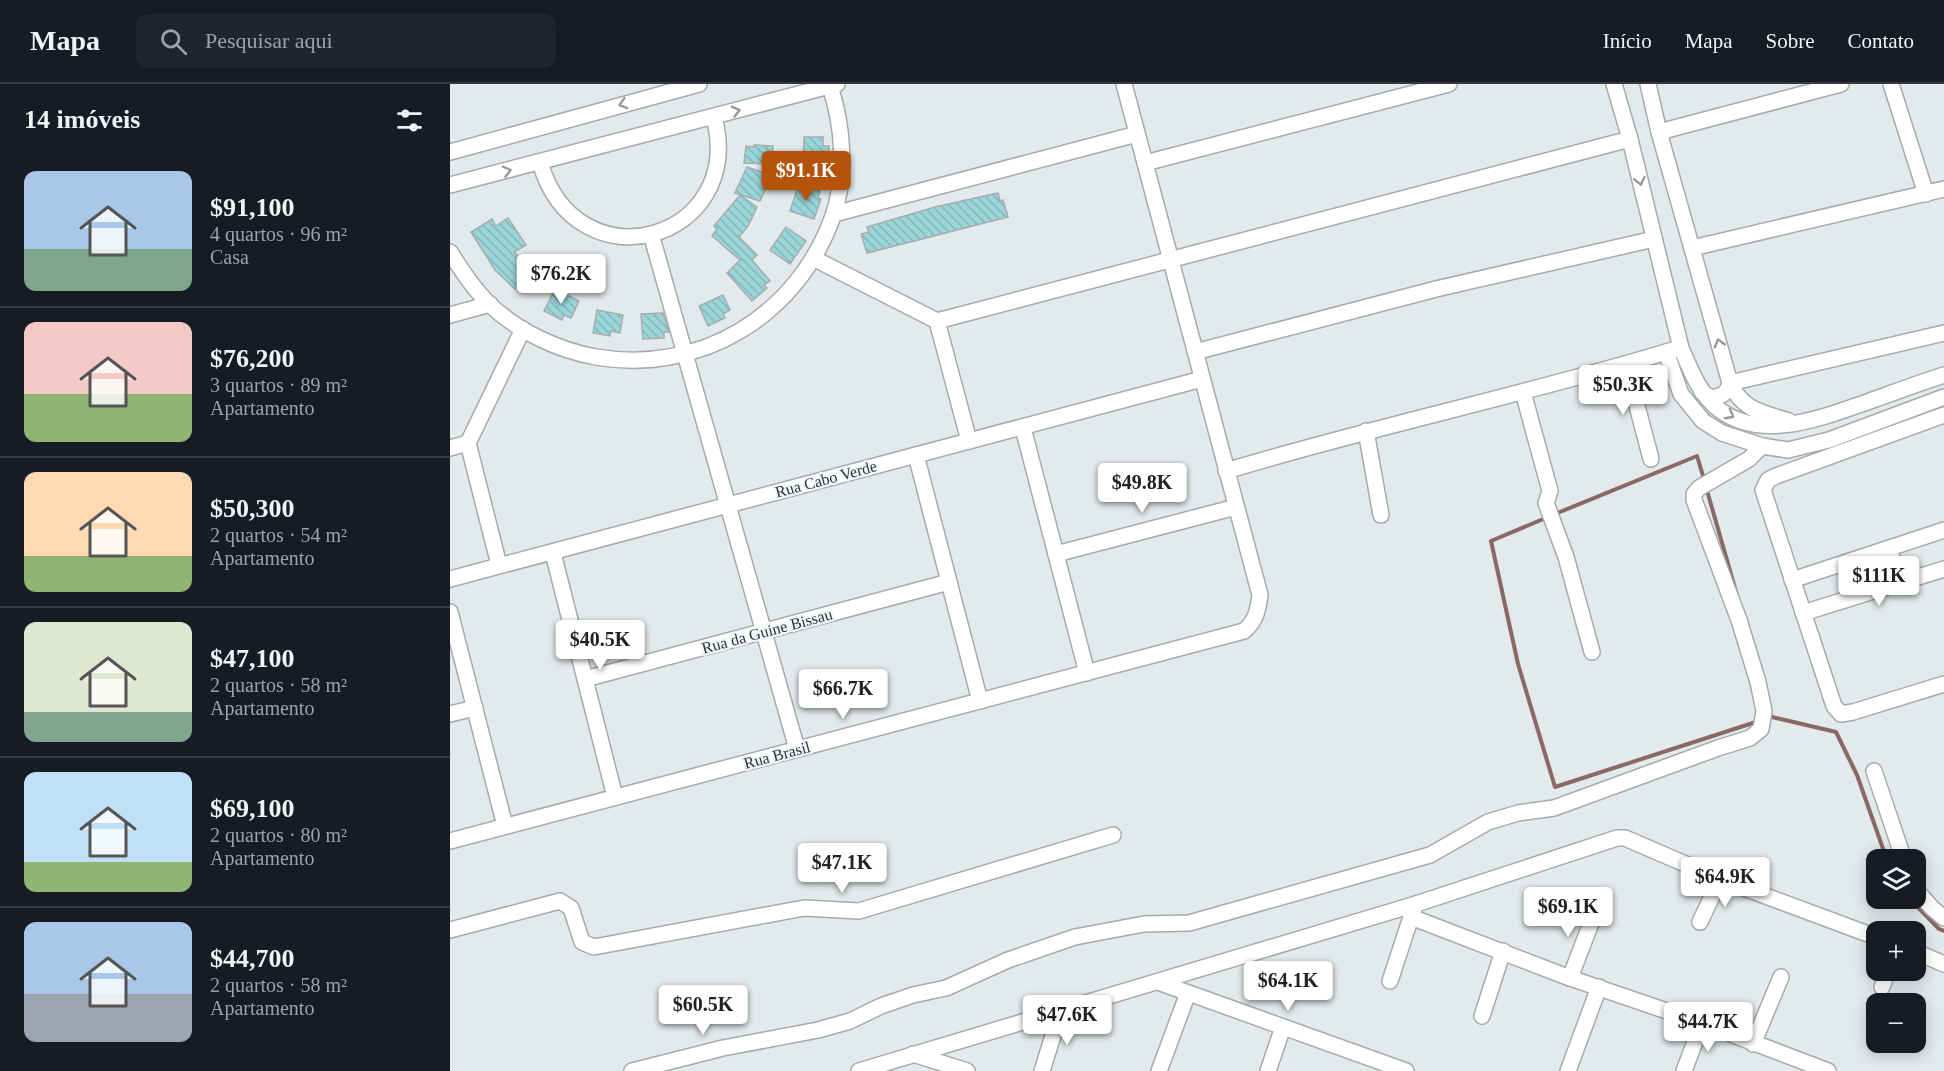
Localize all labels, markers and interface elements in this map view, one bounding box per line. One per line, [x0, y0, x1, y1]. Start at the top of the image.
search box [136, 14, 556, 68]
text: Mapa [30, 25, 100, 56]
icon: search [157, 25, 190, 58]
text: Pesquisar aqui [205, 28, 333, 53]
text: Início [1603, 29, 1652, 53]
text: Mapa [1685, 29, 1733, 53]
text: Sobre [1766, 29, 1815, 53]
text: Contato [1848, 29, 1914, 53]
one-way arrow [618, 97, 628, 109]
icon: filters [393, 104, 426, 137]
text: 14 imóveis [24, 105, 140, 134]
one-way arrow [730, 106, 741, 118]
pin: $91.1K [757, 151, 855, 202]
text: $91.1K [776, 159, 836, 181]
one-way arrow [501, 165, 511, 178]
one-way arrow [1632, 176, 1645, 186]
text: $91,100 [210, 193, 295, 222]
icon: home [72, 195, 144, 267]
text: 4 quartos · 96 m² [210, 223, 347, 245]
text: Casa [210, 246, 249, 268]
pin: $76.2K [512, 254, 610, 305]
text: $76.2K [531, 262, 591, 284]
one-way arrow [1714, 338, 1726, 349]
text: $76,200 [210, 344, 295, 373]
icon: home [72, 346, 144, 418]
pin: $50.3K [1574, 365, 1672, 416]
text: $50.3K [1593, 373, 1653, 395]
text: 3 quartos · 89 m² [210, 374, 347, 396]
text: Apartamento [210, 397, 314, 419]
one-way arrow [1724, 408, 1735, 420]
street label: Rua Cabo Verde [773, 457, 879, 501]
pin: $49.8K [1093, 463, 1191, 514]
text: $49.8K [1112, 471, 1172, 493]
text: $50,300 [210, 494, 295, 523]
icon: home [72, 496, 144, 568]
text: 2 quartos · 54 m² [210, 524, 347, 546]
text: Apartamento [210, 547, 314, 569]
pin: $111K [1837, 556, 1921, 607]
text: $111K [1852, 564, 1906, 586]
street label: Rua da Guine Bissau [700, 605, 834, 657]
pin: $40.5K [551, 620, 649, 671]
text: $40.5K [570, 628, 630, 650]
text: $47,100 [210, 644, 295, 673]
icon: home [72, 646, 144, 718]
pin: $66.7K [794, 669, 892, 720]
text: 2 quartos · 58 m² [210, 674, 347, 696]
text: $66.7K [813, 677, 873, 699]
text: Apartamento [210, 697, 314, 719]
street label: Rua Brasil [742, 738, 813, 772]
text: $69,100 [210, 794, 295, 823]
icon: home [72, 796, 144, 868]
text: 2 quartos · 80 m² [210, 824, 347, 846]
pin: $47.1K [793, 843, 891, 894]
text: Apartamento [210, 847, 314, 869]
map controls [1866, 849, 1926, 1053]
button: layers [1866, 849, 1926, 909]
text: $47.1K [812, 851, 872, 873]
pin: $64.9K [1676, 857, 1774, 908]
text: $64.9K [1695, 865, 1755, 887]
pin: $69.1K [1519, 887, 1617, 938]
text: $69.1K [1538, 895, 1598, 917]
button: + [1866, 921, 1926, 981]
text: $44,700 [210, 944, 295, 973]
icon: home [72, 946, 144, 1018]
pin: $64.1K [1239, 961, 1337, 1012]
text: $64.1K [1258, 969, 1318, 991]
text: 2 quartos · 58 m² [210, 974, 347, 996]
pin: $60.5K [654, 985, 752, 1036]
text: $60.5K [673, 993, 733, 1015]
button: − [1866, 993, 1926, 1053]
pin: $47.6K [1018, 995, 1116, 1046]
text: Apartamento [210, 997, 314, 1019]
pin: $44.7K [1659, 1002, 1757, 1053]
text: $47.6K [1037, 1003, 1097, 1025]
text: $44.7K [1678, 1010, 1738, 1032]

